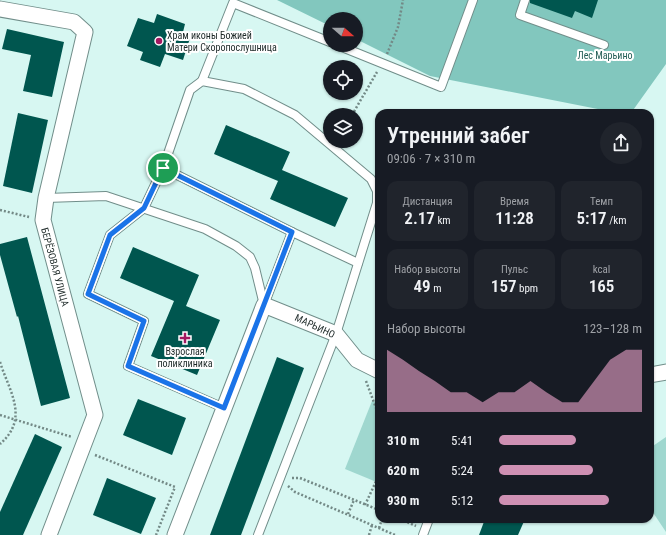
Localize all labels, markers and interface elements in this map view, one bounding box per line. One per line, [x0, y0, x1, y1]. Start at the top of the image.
north arrow [323, 12, 363, 52]
map controls [323, 12, 363, 148]
place label: Храм иконы Божией Матери Скоропослушница [167, 30, 277, 53]
marker: Храм иконы Божией Матери Скоропослушница [154, 36, 164, 46]
park label: Лес Марьино [577, 50, 633, 61]
button: locate [323, 60, 363, 100]
button: layers [323, 108, 363, 148]
button: share [600, 122, 642, 164]
text: Утренний забег [387, 123, 529, 148]
pin [146, 151, 180, 185]
text: 09:06 · 7 × 310 m [387, 151, 475, 166]
icon: arrive [152, 157, 174, 179]
text: Дистанция [402, 195, 453, 208]
text: Время [500, 195, 529, 208]
text: Темп [590, 195, 613, 208]
text: 2.17 [404, 208, 435, 228]
text: 11:28 [495, 208, 534, 228]
text: 5:17 [577, 208, 607, 228]
text: km [435, 214, 451, 227]
text: /km [607, 214, 627, 227]
street label: БЕРЁЗОВАЯ УЛИЦА [39, 226, 72, 308]
text: Набор высоты [394, 263, 461, 276]
text: Пульс [501, 263, 528, 276]
text: kcal [593, 263, 610, 276]
text: 49 [414, 276, 431, 296]
text: 157 [491, 276, 517, 296]
text: 165 [589, 276, 614, 296]
text: m [431, 282, 441, 295]
text: bpm [517, 282, 538, 295]
street label: МАРЬИНО [293, 312, 337, 340]
text: Набор высоты [387, 321, 466, 336]
text: 123–128 m [583, 321, 642, 336]
marker: Взрослая поликлиника [179, 332, 191, 344]
place label: Взрослая поликлиника [157, 346, 213, 369]
text: 310 m [387, 433, 419, 448]
text: 5:41 [451, 433, 473, 448]
text: 620 m [387, 463, 419, 478]
text: 5:24 [451, 463, 473, 478]
text: 930 m [387, 493, 419, 508]
text: 5:12 [451, 493, 473, 508]

